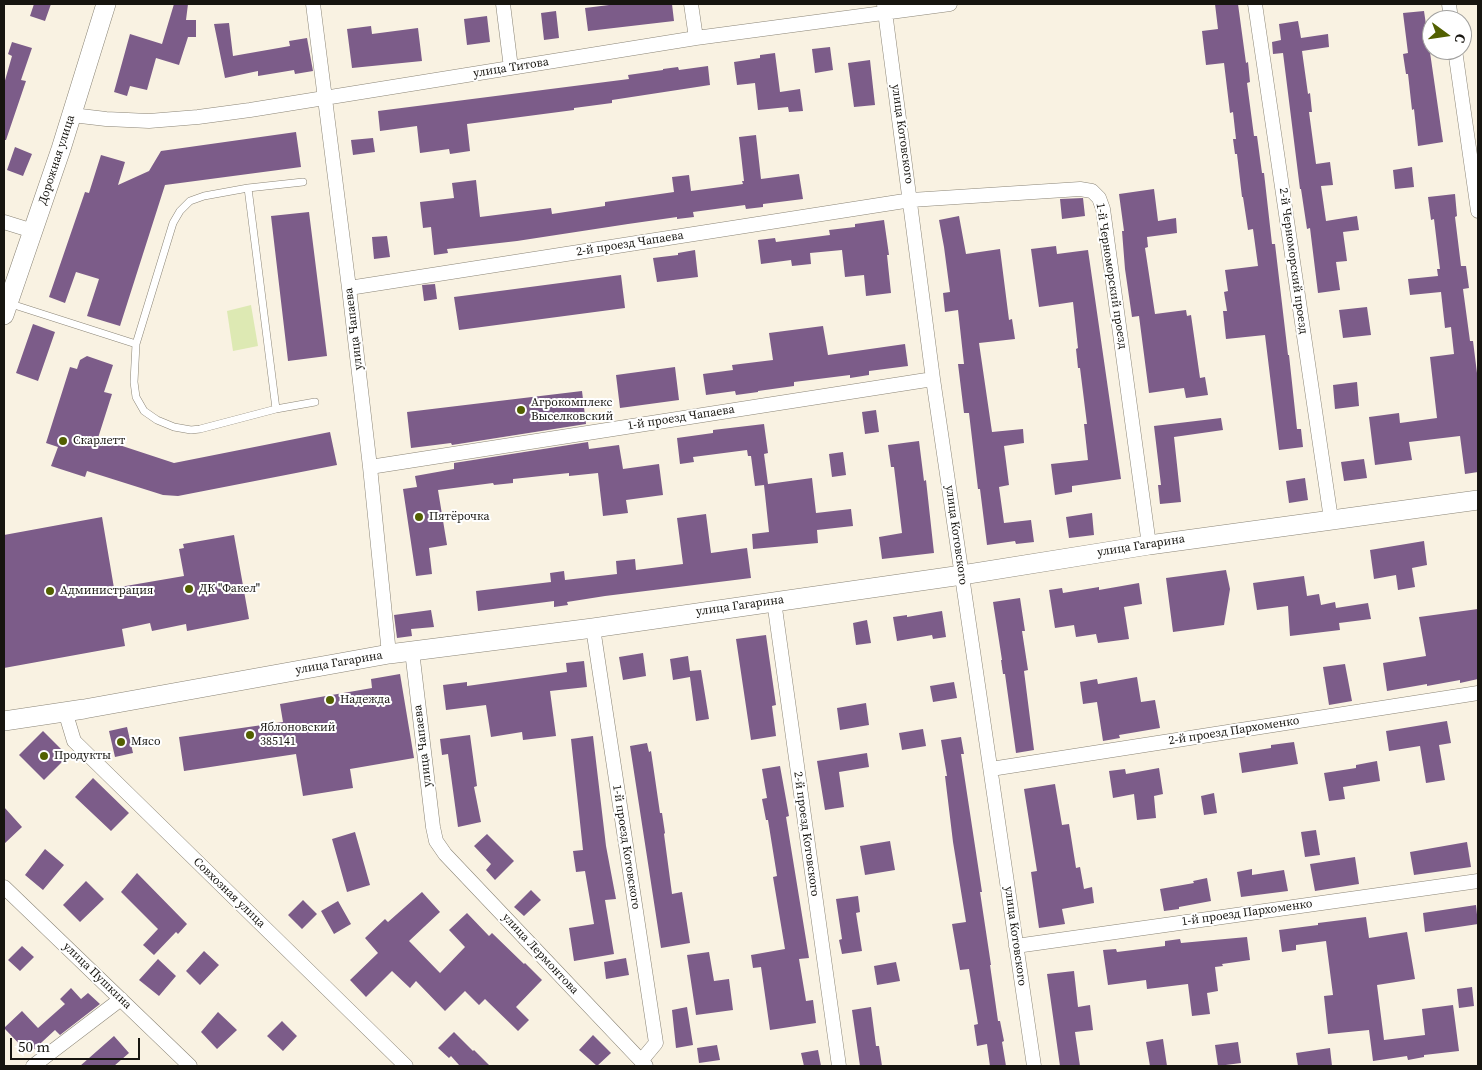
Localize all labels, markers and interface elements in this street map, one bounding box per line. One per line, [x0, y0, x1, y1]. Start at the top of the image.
north arrow [1422, 10, 1472, 60]
text: С [1450, 32, 1471, 45]
street label: улица Титова [472, 55, 550, 81]
street label: улица Котовского [888, 83, 916, 185]
street label: Дорожная улица [36, 113, 78, 207]
street label: 2-й Черноморский проезд [1276, 187, 1310, 335]
street label: 1-й Черноморский проезд [1092, 202, 1130, 350]
street label: 2-й проезд Чапаева [575, 228, 685, 260]
street label: улица Чапаева [342, 287, 366, 371]
place label: Агрокомплекс Выселковский [531, 396, 613, 424]
street label: 1-й проезд Чапаева [626, 402, 736, 434]
marker: Агрокомплекс Выселковский [515, 404, 527, 416]
place label: Скарлетт [73, 434, 125, 448]
marker: Скарлетт [57, 435, 69, 447]
street label: улица Котовского [942, 484, 970, 586]
place label: Пятёрочка [429, 510, 490, 524]
marker: Пятёрочка [413, 511, 425, 523]
street label: улица Гагарина [1096, 532, 1186, 560]
place label: ДК "Факел" [199, 582, 260, 596]
marker: ДК "Факел" [183, 583, 195, 595]
place label: Администрация [60, 584, 153, 598]
marker: Администрация [44, 585, 56, 597]
street label: улица Гагарина [695, 593, 785, 619]
street label: улица Гагарина [294, 648, 384, 678]
place label: Надежда [340, 693, 390, 707]
marker: Надежда [324, 694, 336, 706]
street label: улица Чапаева [411, 704, 435, 788]
street label: 2-й проезд Пархоменко [1168, 714, 1300, 748]
place label: Яблоновский 385141 [260, 721, 335, 749]
marker: Яблоновский 385141 [244, 729, 256, 741]
place label: Мясо [131, 735, 161, 749]
marker: Мясо [115, 736, 127, 748]
place label: Продукты [54, 749, 111, 763]
marker: Продукты [38, 750, 50, 762]
street label: 2-й проезд Котовского [790, 771, 822, 897]
street label: 1-й проезд Котовского [609, 784, 643, 910]
street label: Совхозная улица [190, 855, 268, 931]
street label: улица Котовского [1001, 885, 1029, 987]
street label: 1-й проезд Пархоменко [1181, 897, 1313, 929]
street label: улица Лермонтова [499, 910, 581, 998]
street label: улица Пушкина [60, 940, 134, 1012]
scale bar [12, 1028, 142, 1060]
text: 50 m [18, 1036, 50, 1057]

